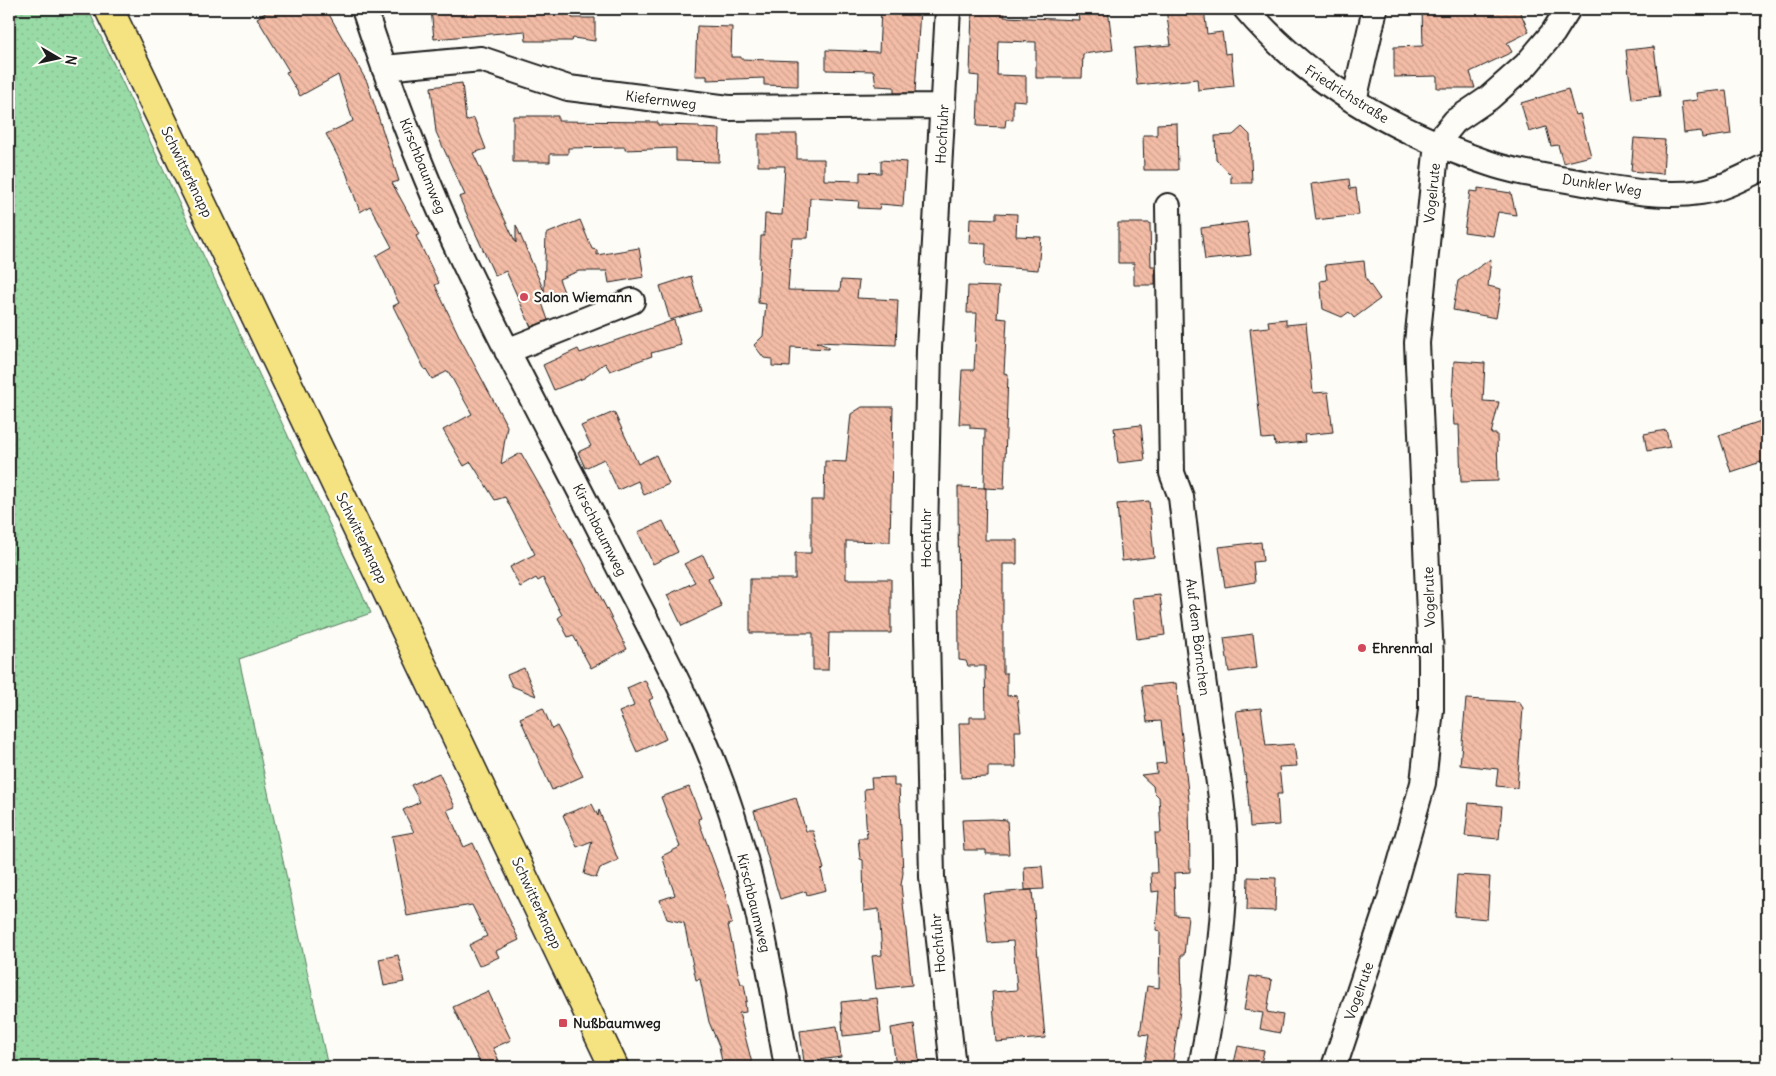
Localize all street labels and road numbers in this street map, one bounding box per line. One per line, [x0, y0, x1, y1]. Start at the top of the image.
street label: Friedrichstraße [1302, 61, 1392, 127]
street label: Kiefernweg [625, 87, 697, 113]
street label: Hochfuhr [931, 103, 953, 164]
street label: Kirschbaumweg [396, 116, 450, 216]
street label: Schwitterknapp [157, 124, 217, 220]
street label: Vogelrute [1420, 162, 1444, 224]
street label: Dunkler Weg [1561, 170, 1643, 200]
street label: Kirschbaumweg [569, 481, 631, 579]
street label: Schwitterknapp [332, 490, 392, 586]
street label: Hochfuhr [917, 508, 935, 568]
street label: Vogelrute [1419, 566, 1439, 628]
street label: Auf dem Börnchen [1182, 577, 1214, 697]
street label: Kirschbaumweg [733, 852, 775, 954]
street label: Schwitterknapp [508, 854, 566, 952]
street label: Hochfuhr [926, 912, 950, 973]
street label: Vogelrute [1341, 959, 1377, 1023]

